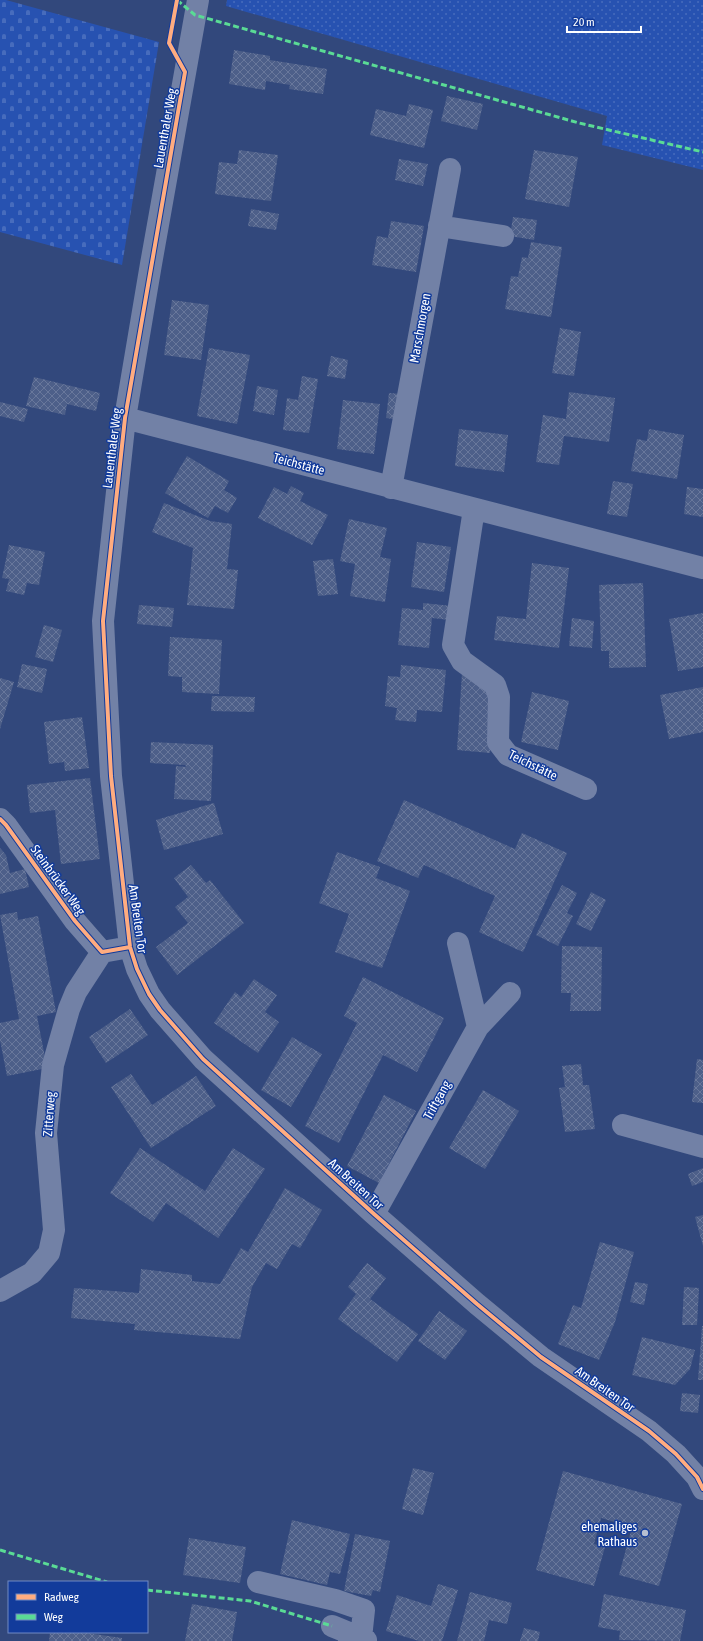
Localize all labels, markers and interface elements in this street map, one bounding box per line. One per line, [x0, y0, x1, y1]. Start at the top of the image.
scale bar [567, 8, 641, 34]
text: 20 m [573, 15, 595, 29]
street label: Lauenthaler Weg [151, 86, 179, 169]
street label: Marschmorgen [406, 292, 434, 364]
street label: Lauenthaler Weg [100, 406, 124, 489]
street label: Teichstätte [272, 450, 326, 478]
street label: Teichstätte [506, 747, 560, 783]
street label: Steinbrücker Weg [28, 842, 89, 918]
street label: Am Breiten Tor [126, 884, 150, 954]
street label: Triftgang [420, 1077, 454, 1122]
street label: Zitterweg [40, 1091, 58, 1137]
street label: Am Breiten Tor [325, 1155, 387, 1213]
street label: Am Breiten Tor [572, 1363, 638, 1415]
place label: ehemaliges Rathaus [581, 1519, 637, 1549]
marker: ehemaliges Rathaus [640, 1528, 650, 1538]
legend [8, 1581, 148, 1633]
text: Radweg [44, 1590, 80, 1604]
text: Weg [44, 1610, 64, 1624]

